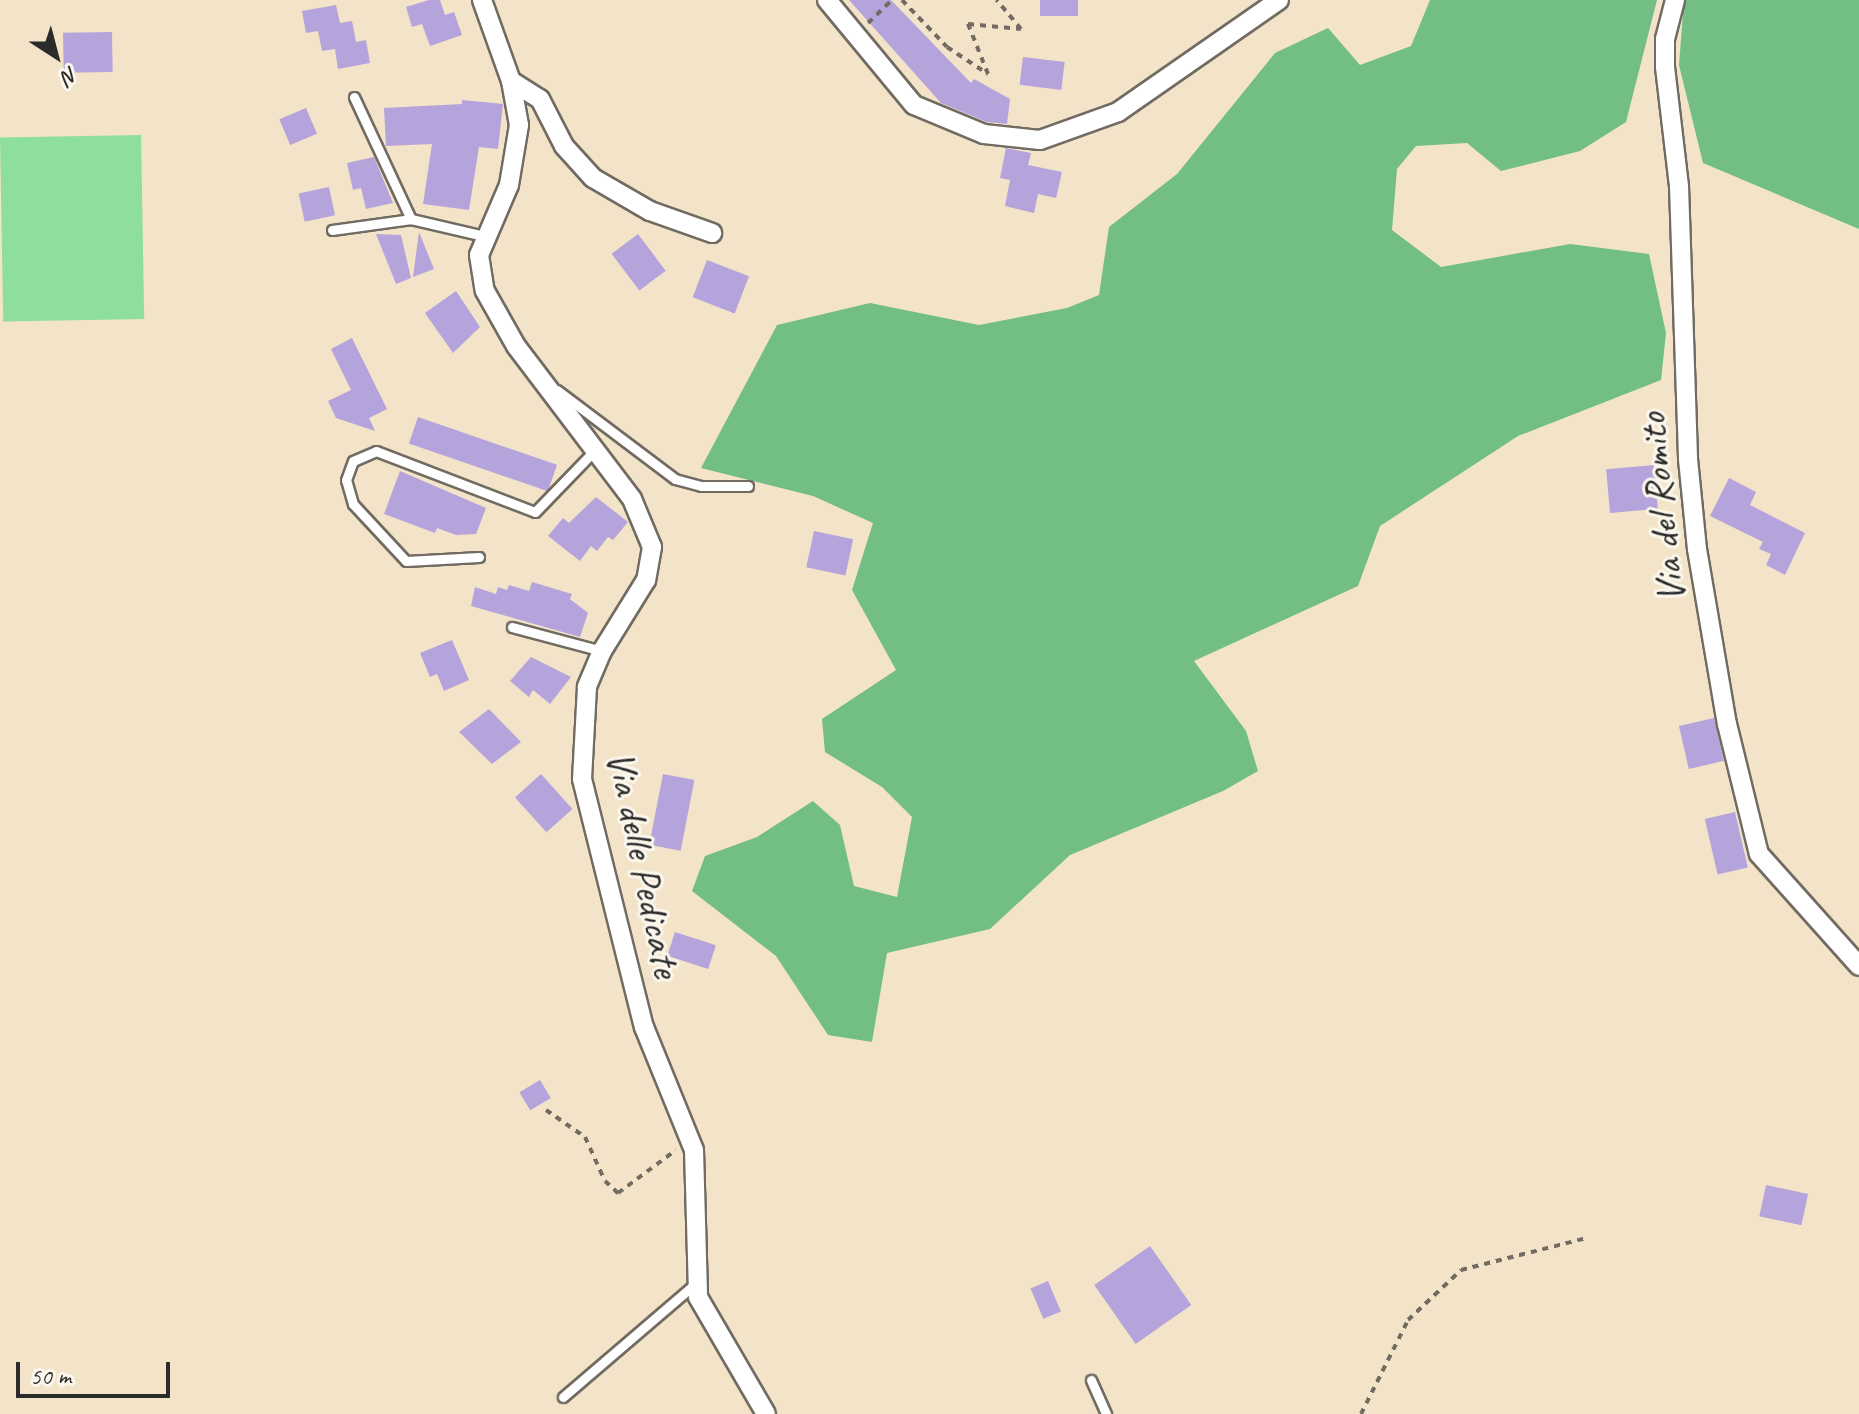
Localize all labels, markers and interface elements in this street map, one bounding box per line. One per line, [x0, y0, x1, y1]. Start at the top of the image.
north arrow [16, 16, 96, 96]
text: N [56, 60, 84, 91]
street label: Via del Romito [1627, 411, 1695, 605]
street label: Via delle Pedicate [597, 747, 691, 981]
scale bar [20, 1346, 174, 1396]
text: 50 m [30, 1361, 71, 1391]

